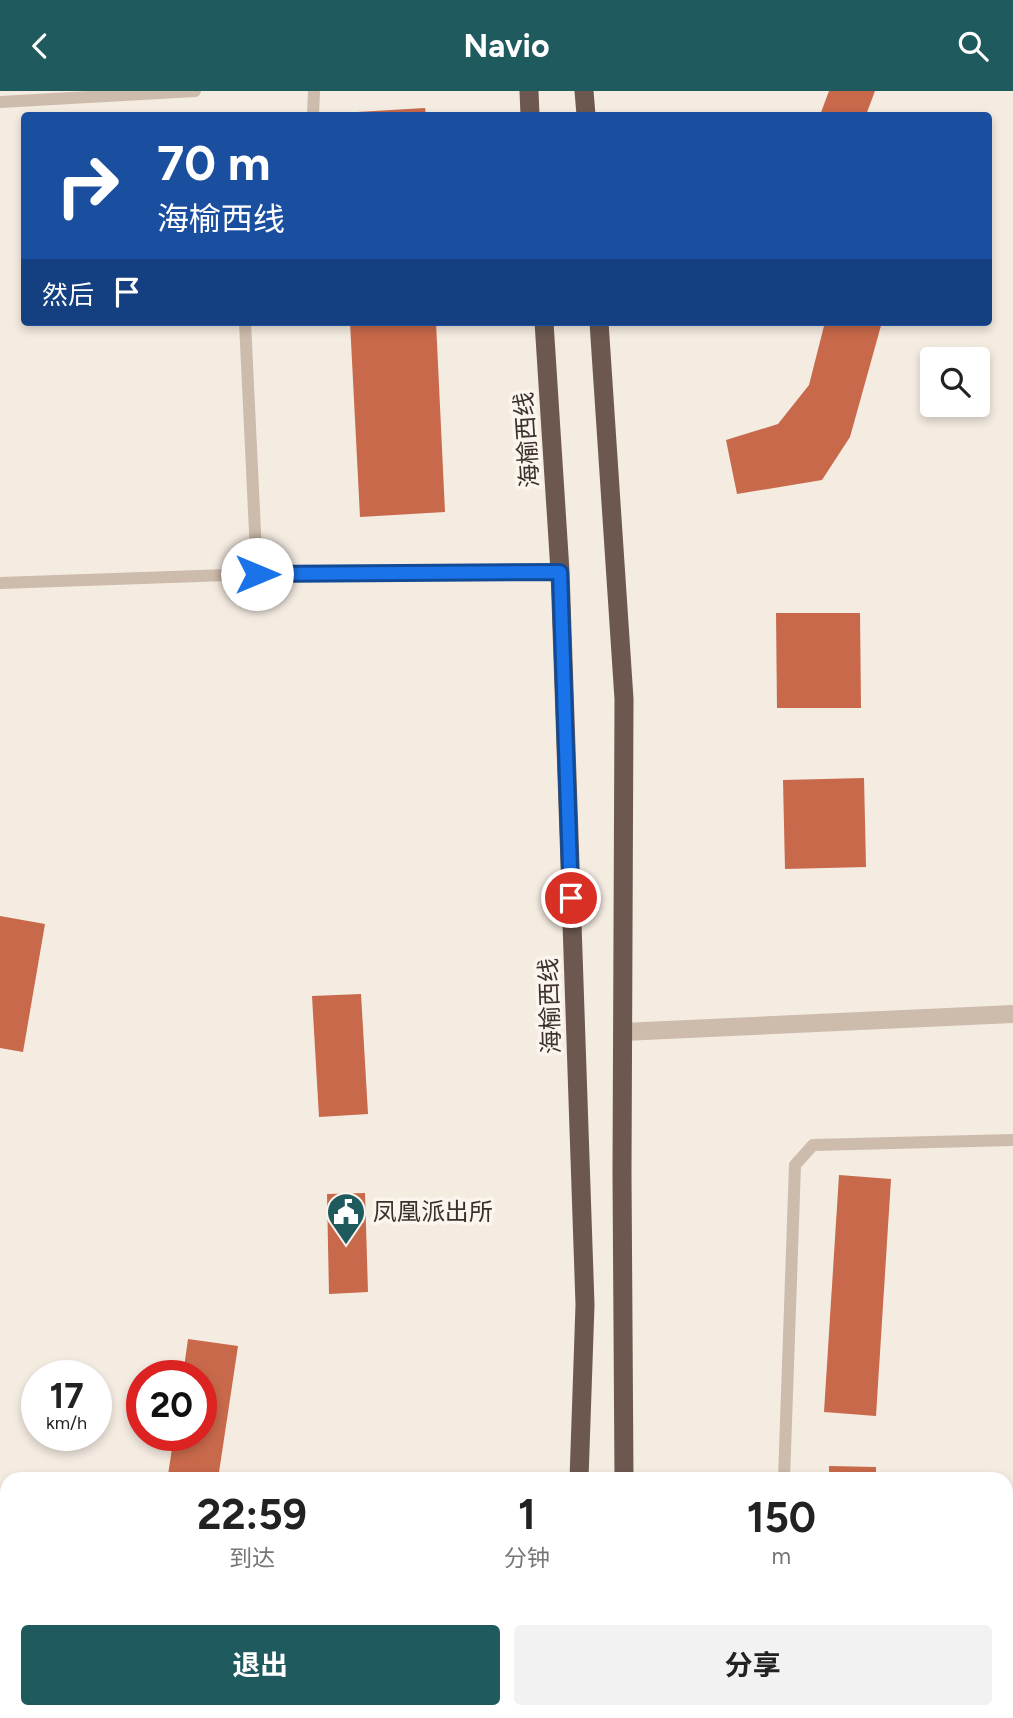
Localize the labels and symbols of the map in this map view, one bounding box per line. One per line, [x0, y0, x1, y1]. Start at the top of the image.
street label: 海榆西线 [509, 391, 544, 489]
position arrow [220, 537, 294, 611]
pin [541, 868, 601, 928]
street label: 海榆西线 [533, 958, 566, 1054]
public building icon: 凤凰派出所 [325, 1191, 367, 1246]
place label: 凤凰派出所 [373, 1197, 493, 1226]
speed limit sign: 20 [126, 1360, 217, 1451]

